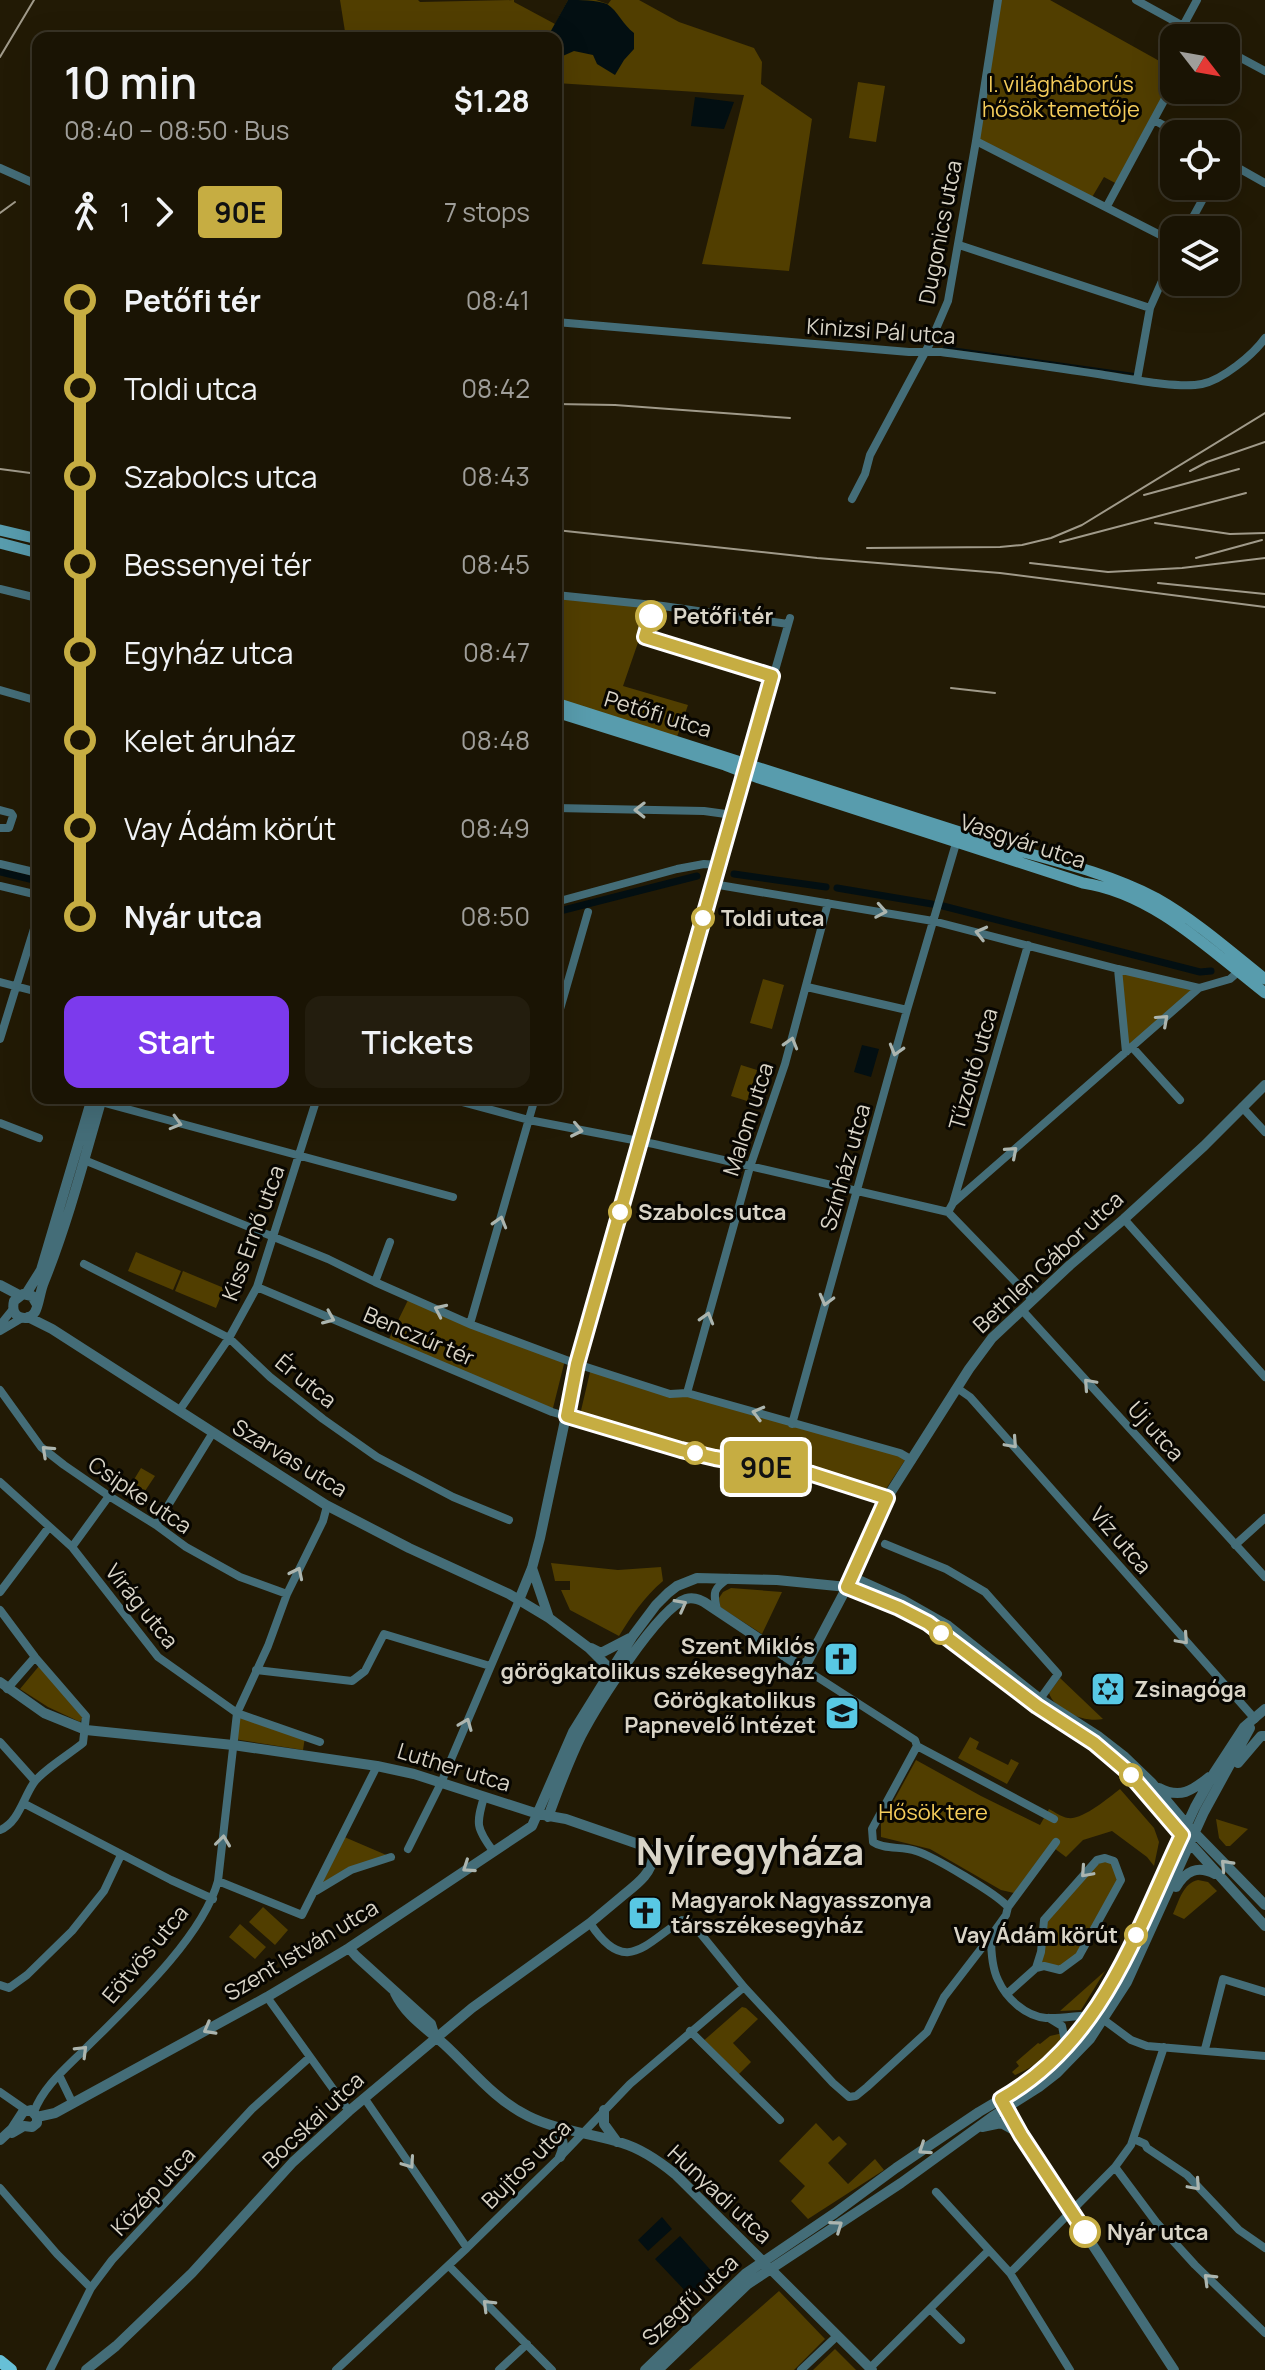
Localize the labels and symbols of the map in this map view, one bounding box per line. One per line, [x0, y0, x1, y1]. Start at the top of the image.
north arrow [1160, 24, 1240, 104]
park label: I. világháborús hősök temetője [982, 69, 1140, 124]
street label: Dugonics utca [911, 157, 969, 307]
street label: Kinizsi Pál utca [805, 311, 957, 351]
marker: Petőfi tér [636, 601, 666, 631]
place label: Petőfi tér [673, 601, 774, 631]
street label: Petőfi utca [601, 683, 715, 745]
one-way arrow [633, 801, 646, 819]
street label: Vasgyár utca [956, 807, 1090, 875]
one-way arrow [874, 901, 888, 918]
place label: Toldi utca [721, 903, 824, 933]
marker: Toldi utca [692, 907, 714, 929]
one-way arrow [974, 925, 988, 942]
street label: Tűzoltó utca [941, 1005, 1005, 1133]
one-way arrow [1153, 1015, 1168, 1030]
one-way arrow [782, 1036, 798, 1050]
one-way arrow [889, 1042, 905, 1056]
street label: Malom utca [716, 1058, 780, 1180]
street label: Színház utca [813, 1100, 877, 1234]
one-way arrow [169, 1114, 183, 1130]
one-way arrow [570, 1121, 583, 1138]
one-way arrow [1002, 1147, 1017, 1162]
street label: Kiss Ernő utca [215, 1161, 291, 1305]
street label: Bethlen Gábor utca [966, 1184, 1130, 1340]
place label: Szabolcs utca [638, 1197, 786, 1227]
marker: Szabolcs utca [609, 1201, 631, 1223]
one-way arrow [490, 1215, 507, 1229]
one-way arrow [819, 1292, 836, 1306]
street label: Benczúr tér [359, 1299, 479, 1373]
one-way arrow [434, 1304, 449, 1320]
one-way arrow [321, 1308, 335, 1324]
one-way arrow [698, 1312, 714, 1325]
street label: Ér utca [269, 1347, 343, 1415]
one-way arrow [1084, 1378, 1098, 1393]
street label: Új utca [1121, 1395, 1191, 1467]
one-way arrow [752, 1406, 766, 1422]
street label: Szarvas utca [227, 1412, 353, 1504]
one-way arrow [1002, 1434, 1016, 1449]
line badge: 90E [720, 1441, 812, 1493]
unlabelled marker [684, 1442, 706, 1464]
one-way arrow [42, 1445, 56, 1460]
street label: Csipke utca [82, 1449, 198, 1541]
street label: Víz utca [1084, 1500, 1158, 1580]
street label: Virág utca [99, 1557, 185, 1655]
one-way arrow [287, 1566, 303, 1581]
one-way arrow [673, 1599, 687, 1614]
unlabelled marker [930, 1622, 952, 1644]
one-way arrow [1173, 1629, 1188, 1644]
place label: Szent Miklós görögkatolikus székesegyház [501, 1631, 815, 1686]
church icon: Szent Miklós görögkatolikus székesegyház [822, 1640, 860, 1678]
synagogue icon: Zsinagóga [1089, 1670, 1127, 1708]
place label: Zsinagóga [1134, 1674, 1247, 1704]
place label: Görögkatolikus Papnevelő Intézet [624, 1685, 816, 1740]
school or university icon: Görögkatolikus Papnevelő Intézet [823, 1694, 861, 1732]
one-way arrow [456, 1718, 472, 1732]
street label: Luther utca [394, 1736, 514, 1798]
unlabelled marker [1120, 1764, 1142, 1786]
park label: Hősök tere [878, 1797, 988, 1827]
district label: Nyíregyháza [636, 1824, 864, 1876]
one-way arrow [214, 1834, 231, 1847]
one-way arrow [463, 1858, 477, 1873]
one-way arrow [1221, 1860, 1236, 1874]
one-way arrow [1081, 1863, 1096, 1877]
place label: Magyarok Nagyasszonya társszékesegyház [671, 1885, 932, 1940]
street label: Szent István utca [218, 1892, 384, 2008]
church icon: Magyarok Nagyasszonya társszékesegyház [626, 1894, 664, 1932]
street label: Eötvös utca [95, 1899, 195, 2009]
place label: Vay Ádám körút [954, 1920, 1118, 1950]
marker: Vay Ádám körút [1125, 1924, 1147, 1946]
one-way arrow [203, 2019, 218, 2035]
one-way arrow [73, 2046, 88, 2061]
street label: Bocskai utca [256, 2065, 370, 2175]
street label: Bujtos utca [475, 2113, 577, 2215]
street label: Hunyadi utca [661, 2138, 779, 2250]
one-way arrow [919, 2139, 933, 2154]
street label: Közép utca [104, 2140, 202, 2242]
one-way arrow [399, 2155, 414, 2169]
one-way arrow [1186, 2175, 1200, 2190]
marker: Nyár utca [1070, 2217, 1100, 2247]
place label: Nyár utca [1107, 2217, 1208, 2247]
one-way arrow [828, 2221, 842, 2236]
street label: Szegfű utca [635, 2248, 745, 2352]
one-way arrow [1204, 2274, 1218, 2288]
one-way arrow [483, 2300, 497, 2314]

